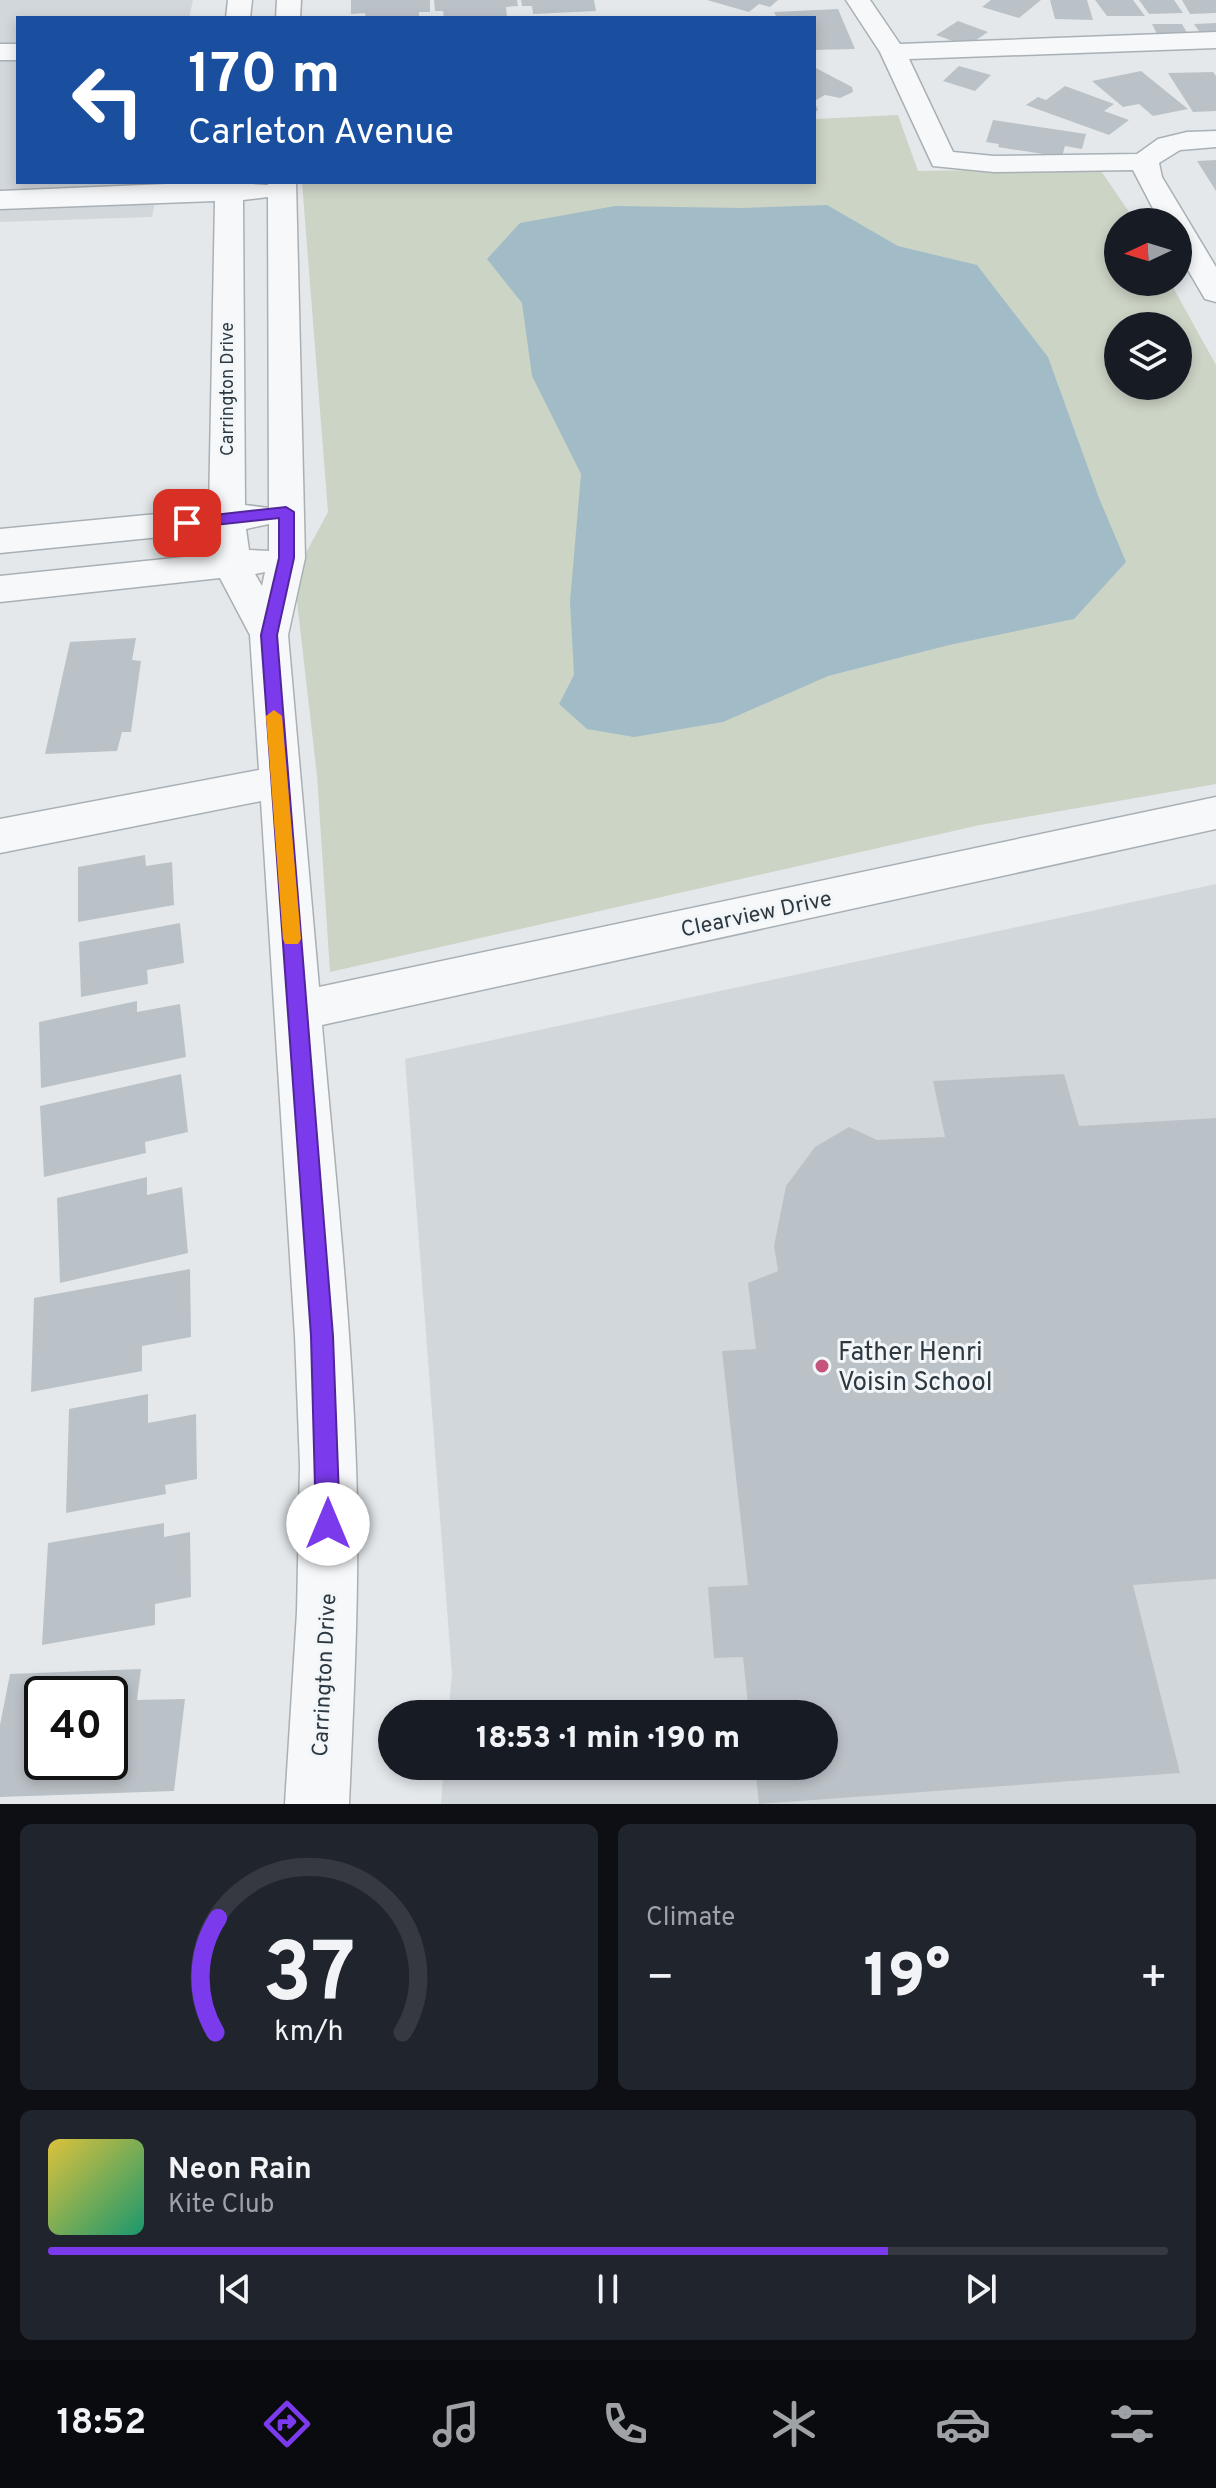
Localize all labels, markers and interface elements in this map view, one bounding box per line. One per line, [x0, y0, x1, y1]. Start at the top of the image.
text: 170 m [188, 42, 340, 112]
icon: left [56, 48, 160, 152]
text: Carleton Avenue [188, 111, 454, 157]
north arrow [1104, 208, 1192, 296]
map controls [1104, 208, 1192, 400]
button: layers [1104, 312, 1192, 400]
street label: Carrington Drive [217, 322, 240, 456]
pin [153, 489, 221, 557]
icon: arrive [165, 501, 209, 545]
street label: Clearview Drive [678, 886, 835, 945]
place label: Father Henri Voisin School [838, 1337, 993, 1400]
marker: Father Henri Voisin School [813, 1357, 831, 1375]
position arrow [286, 1482, 370, 1566]
street label: Carrington Drive [308, 1593, 343, 1758]
speed limit sign: 40 [24, 1676, 128, 1780]
text: 18:53 · 1 min · 190 m [476, 1721, 740, 1758]
text: Climate [646, 1902, 735, 1935]
text: 37 [262, 1926, 356, 2031]
text: 19° [864, 1942, 950, 2018]
text: − [646, 1952, 674, 2008]
text: + [1140, 1952, 1168, 2008]
text: km/h [274, 2015, 344, 2051]
text: Neon Rain [168, 2152, 312, 2189]
text: Kite Club [168, 2189, 274, 2222]
icon: previous [213, 2267, 257, 2311]
icon: pause [586, 2267, 630, 2311]
icon: next [959, 2267, 1003, 2311]
icon: directions [259, 2396, 315, 2452]
icon: music [428, 2396, 484, 2452]
icon: phone [597, 2396, 653, 2452]
icon: climate [766, 2396, 822, 2452]
icon: car [935, 2396, 991, 2452]
icon: filters [1104, 2396, 1160, 2452]
text: 18:52 [56, 2401, 146, 2447]

